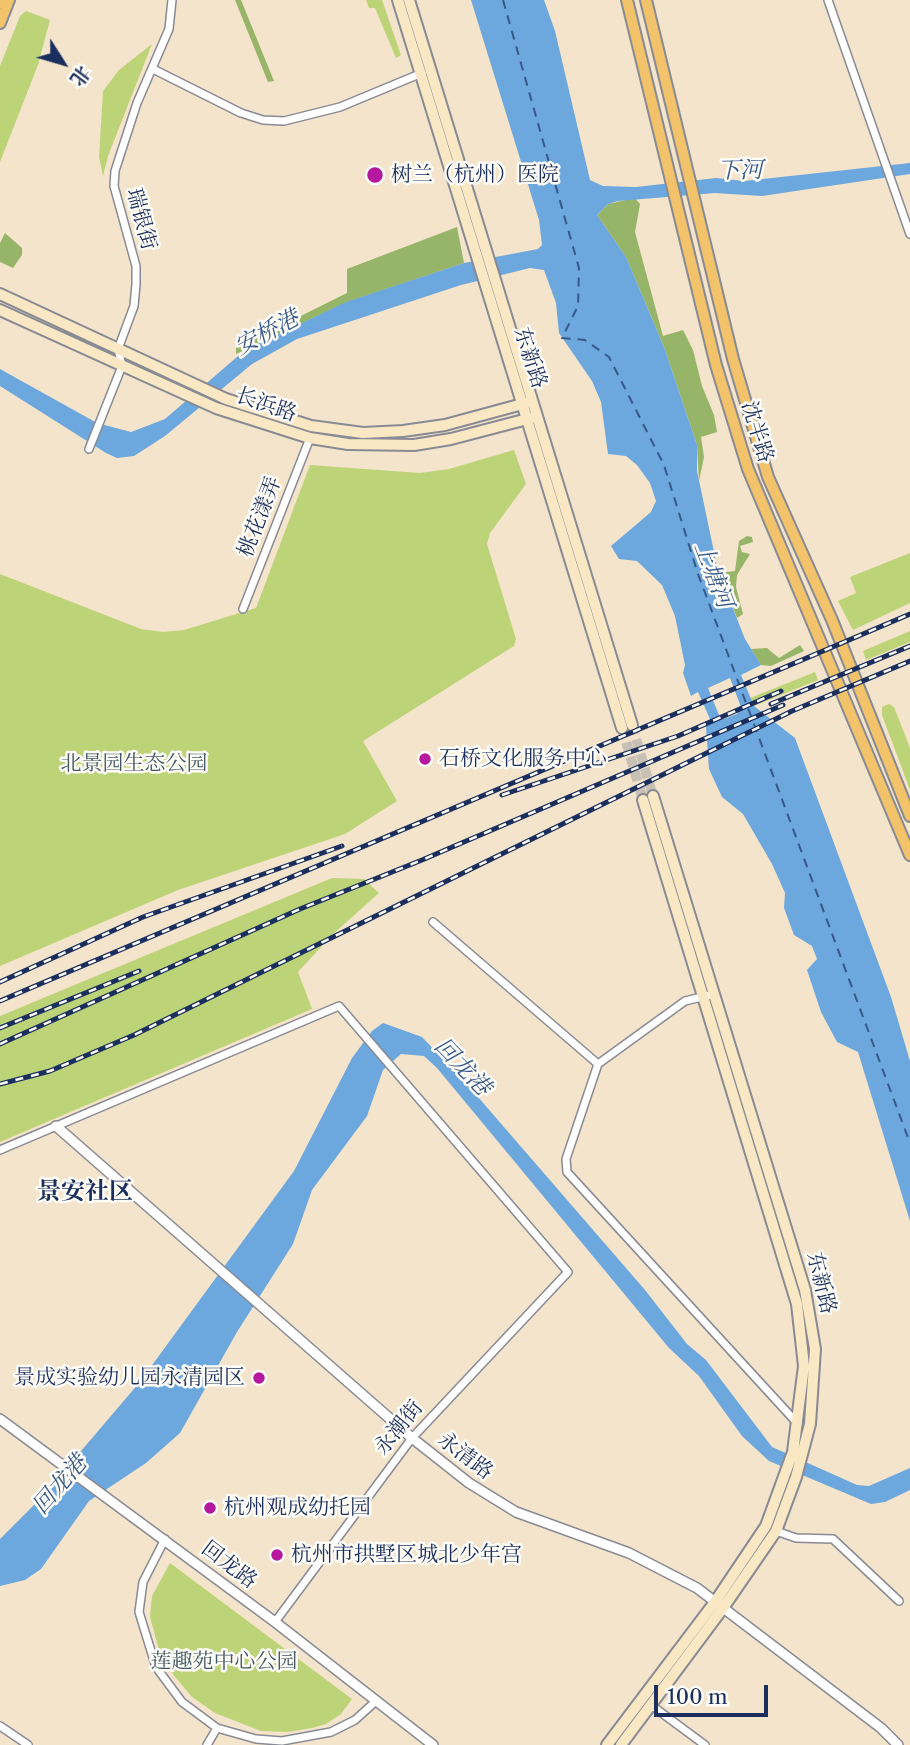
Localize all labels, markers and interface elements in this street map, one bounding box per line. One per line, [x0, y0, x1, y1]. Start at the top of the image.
north arrow [28, 28, 98, 98]
text: 北 [65, 61, 95, 90]
water label: 下河 [717, 157, 763, 185]
place label: 树兰（杭州）医院 [391, 162, 559, 188]
marker: 树兰（杭州）医院 [365, 165, 385, 185]
street label: 瑞银街 [121, 185, 161, 253]
water label: 安桥港 [230, 305, 304, 361]
street label: 东新路 [508, 324, 552, 392]
street label: 长浜路 [232, 383, 300, 427]
street label: 沈半路 [736, 398, 778, 466]
street label: 桃花漾弄 [233, 473, 287, 561]
water label: 上塘河 [688, 538, 738, 612]
place label: 石桥文化服务中心 [439, 746, 607, 772]
park label: 北景园生态公园 [61, 751, 207, 777]
marker: 石桥文化服务中心 [417, 751, 433, 767]
water label: 回龙港 [428, 1033, 496, 1101]
district label: 景安社区 [37, 1178, 133, 1206]
street label: 东新路 [801, 1249, 841, 1317]
place label: 景成实验幼儿园永清园区 [14, 1365, 245, 1391]
marker: 景成实验幼儿园永清园区 [251, 1370, 267, 1386]
street label: 永潮街 [369, 1396, 429, 1460]
street label: 永清路 [432, 1427, 498, 1485]
water label: 回龙港 [27, 1450, 93, 1520]
place label: 杭州观成幼托园 [224, 1495, 371, 1521]
marker: 杭州观成幼托园 [202, 1500, 218, 1516]
street label: 回龙路 [196, 1536, 262, 1594]
place label: 杭州市拱墅区城北少年宫 [291, 1542, 522, 1568]
marker: 杭州市拱墅区城北少年宫 [269, 1547, 285, 1563]
park label: 莲趣苑中心公园 [151, 1649, 297, 1675]
scale bar [658, 1672, 772, 1716]
text: 100 m [667, 1684, 728, 1709]

